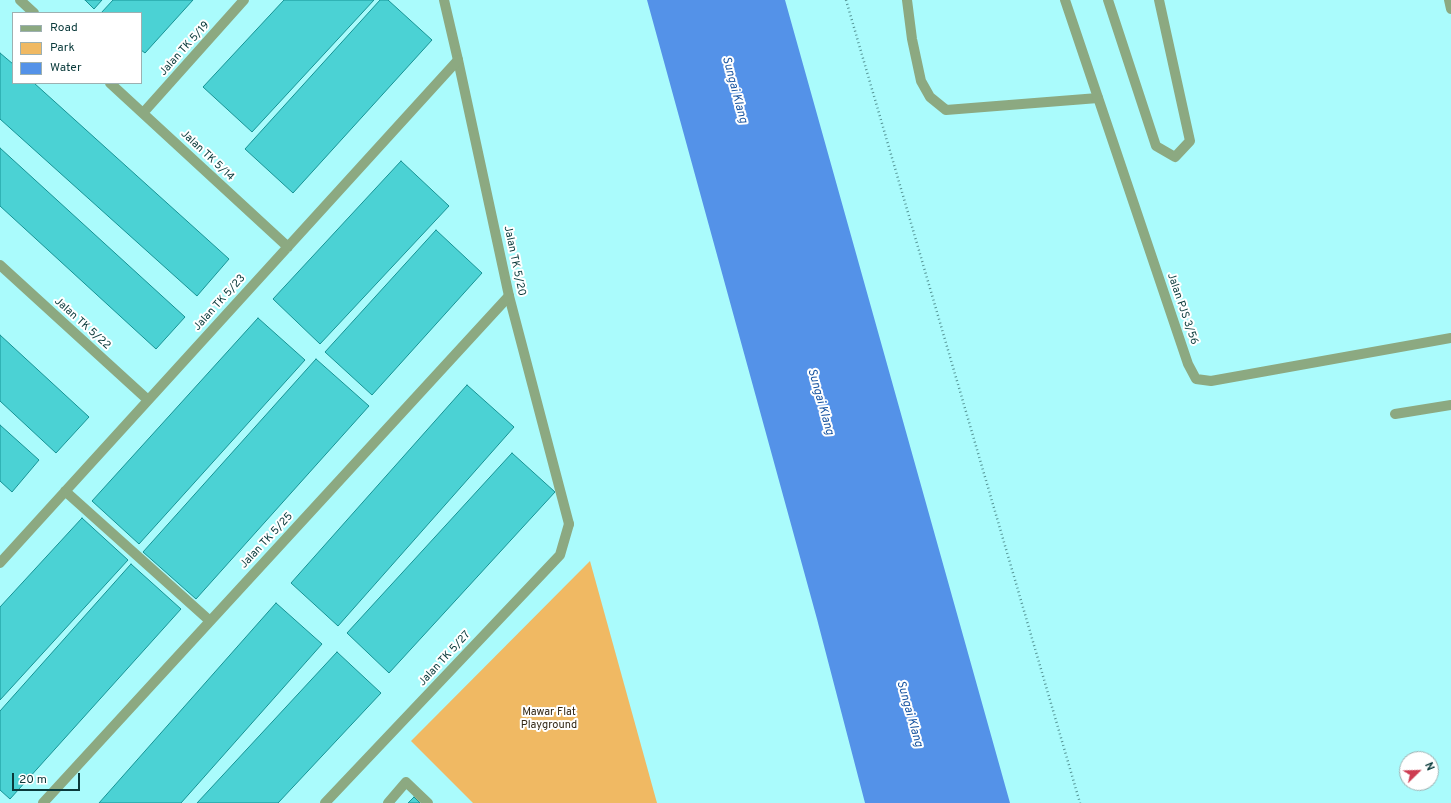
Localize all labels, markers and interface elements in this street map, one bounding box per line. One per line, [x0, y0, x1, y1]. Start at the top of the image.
legend [12, 12, 142, 84]
street label: Jalan TK 5/19 [157, 19, 213, 79]
text: Road [50, 20, 78, 36]
text: Park [50, 40, 75, 56]
water label: Sungai Klang [718, 55, 750, 125]
text: Water [50, 60, 82, 76]
street label: Jalan TK 5/14 [177, 128, 237, 184]
street label: Jalan TK 5/20 [500, 225, 528, 297]
street label: Jalan PJS 3/56 [1164, 271, 1200, 347]
street label: Jalan TK 5/23 [191, 272, 249, 334]
street label: Jalan TK 5/22 [51, 295, 113, 353]
water label: Sungai Klang [804, 367, 836, 437]
street label: Jalan TK 5/25 [238, 510, 296, 572]
street label: Jalan TK 5/27 [416, 629, 474, 689]
water label: Sungai Klang [893, 679, 925, 749]
park label: Mawar Flat Playground [521, 706, 577, 732]
north arrow [1399, 751, 1439, 791]
text: N [1421, 760, 1437, 773]
scale bar [14, 765, 82, 791]
text: 20 m [19, 772, 47, 788]

